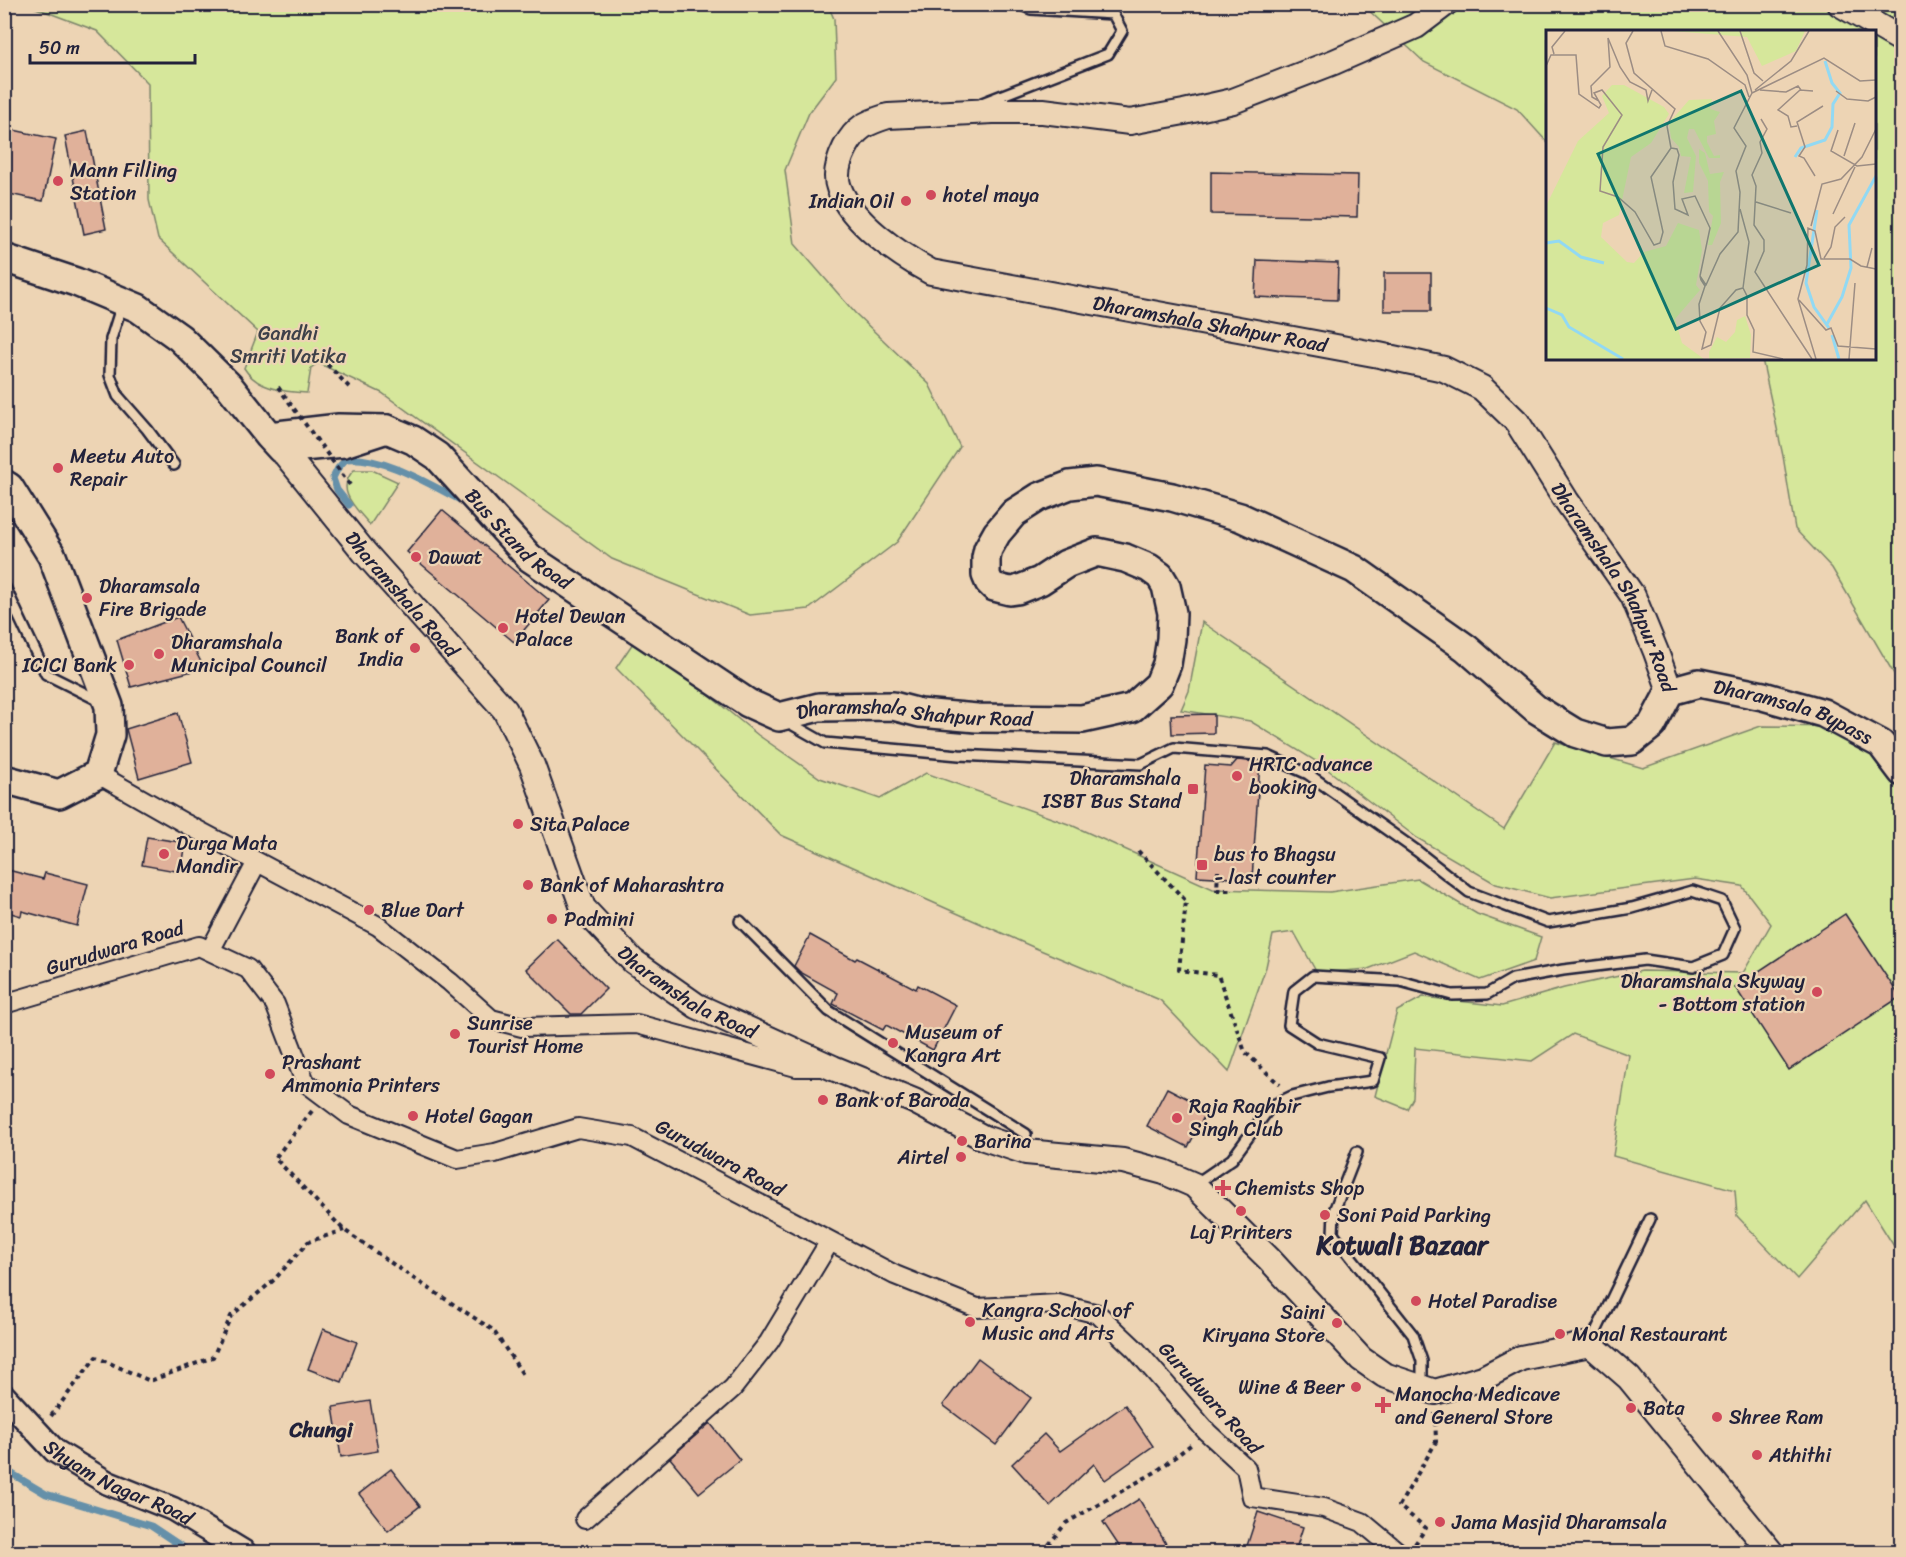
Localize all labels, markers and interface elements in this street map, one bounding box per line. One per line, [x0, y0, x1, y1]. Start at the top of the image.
scale bar [30, 27, 195, 65]
inset map [1546, 30, 1876, 360]
text: 50 m [39, 32, 80, 64]
place label: Mann Filling Station [70, 153, 177, 211]
marker: Mann Filling Station [51, 174, 65, 188]
place label: hotel maya [942, 178, 1039, 213]
place label: Indian Oil [808, 184, 895, 219]
marker: hotel maya [924, 188, 938, 202]
marker: Indian Oil [899, 194, 913, 208]
street label: Dharamshala Shahpur Road [1090, 285, 1332, 363]
park label: Gandhi Smriti Vatika [230, 316, 347, 374]
place label: Meetu Auto Repair [70, 439, 174, 497]
marker: Meetu Auto Repair [51, 461, 65, 475]
street label: Dharamshala Shahpur Road [1541, 475, 1687, 699]
street label: Bus Stand Road [456, 480, 581, 600]
street label: Dharamshala Road [336, 523, 469, 667]
place label: Dawat [428, 540, 483, 575]
marker: Dawat [409, 550, 423, 564]
place label: Dharamsala Fire Brigade [99, 569, 207, 627]
marker: Dharamsala Fire Brigade [80, 591, 94, 605]
place label: Hotel Dewan Palace [515, 599, 626, 657]
place label: Bank of India [335, 619, 405, 677]
marker: Hotel Dewan Palace [496, 621, 510, 635]
place label: Dharamshala Municipal Council [171, 625, 328, 683]
marker: Bank of India [408, 641, 422, 655]
marker: Dharamshala Municipal Council [152, 647, 166, 661]
place label: ICICI Bank [21, 648, 117, 683]
marker: ICICI Bank [122, 658, 136, 672]
street label: Dharamsala Bypass [1710, 669, 1880, 755]
street label: Dharamshala Shahpur Road [792, 689, 1034, 736]
place label: HRTC advance booking [1249, 747, 1373, 805]
place label: Dharamshala ISBT Bus Stand [1041, 761, 1182, 819]
marker: HRTC advance booking [1230, 769, 1244, 783]
marker: Dharamshala ISBT Bus Stand [1186, 782, 1200, 796]
place label: Sita Palace [530, 807, 630, 842]
marker: Sita Palace [511, 817, 525, 831]
place label: Durga Mata Mandir [176, 826, 277, 884]
place label: bus to Bhagsu - last counter [1214, 837, 1337, 895]
marker: Durga Mata Mandir [157, 847, 171, 861]
marker: bus to Bhagsu - last counter [1195, 858, 1209, 872]
place label: Bank of Maharashtra [540, 868, 724, 903]
marker: Bank of Maharashtra [521, 878, 535, 892]
place label: Blue Dart [381, 893, 465, 928]
place label: Padmini [564, 902, 634, 937]
marker: Blue Dart [362, 903, 376, 917]
street label: Gurudwara Road [42, 910, 190, 986]
marker: Padmini [545, 912, 559, 926]
street label: Dharamshala Road [609, 937, 764, 1049]
place label: Dharamshala Skyway - Bottom station [1620, 964, 1806, 1022]
marker: Dharamshala Skyway - Bottom station [1810, 985, 1824, 999]
place label: Sunrise Tourist Home [467, 1006, 583, 1064]
place label: Museum of Kangra Art [905, 1015, 1004, 1073]
marker: Sunrise Tourist Home [448, 1027, 462, 1041]
marker: Museum of Kangra Art [886, 1036, 900, 1050]
place label: Prashant Ammonia Printers [281, 1045, 441, 1103]
marker: Prashant Ammonia Printers [263, 1067, 277, 1081]
place label: Bank of Baroda [835, 1083, 971, 1118]
place label: Raja Raghbir Singh Club [1189, 1089, 1302, 1147]
marker: Bank of Baroda [816, 1093, 830, 1107]
place label: Hotel Gagan [425, 1099, 533, 1134]
marker: Hotel Gagan [406, 1109, 420, 1123]
street label: Gurudwara Road [649, 1109, 793, 1208]
marker: Raja Raghbir Singh Club [1170, 1111, 1184, 1125]
place label: Barina [974, 1124, 1031, 1159]
marker: Barina [955, 1134, 969, 1148]
place label: Airtel [896, 1140, 949, 1175]
marker: Airtel [954, 1150, 968, 1164]
place label: Chemists Shop [1235, 1171, 1365, 1206]
marker: Chemists Shop [1216, 1181, 1230, 1195]
place label: Soni Paid Parking [1337, 1198, 1491, 1233]
marker: Laj Printers [1234, 1204, 1248, 1218]
marker: Soni Paid Parking [1318, 1208, 1332, 1222]
place label: Laj Printers [1190, 1215, 1293, 1250]
district label: Kotwali Bazaar [1315, 1222, 1490, 1268]
place label: Hotel Paradise [1428, 1284, 1558, 1319]
place label: Kangra School of Music and Arts [982, 1293, 1135, 1351]
marker: Hotel Paradise [1409, 1294, 1423, 1308]
place label: Saini Kiryana Store [1203, 1295, 1325, 1353]
marker: Kangra School of Music and Arts [963, 1315, 977, 1329]
marker: Saini Kiryana Store [1330, 1316, 1344, 1330]
place label: Monal Restaurant [1572, 1317, 1728, 1352]
marker: Monal Restaurant [1553, 1327, 1567, 1341]
street label: Gurudwara Road [1149, 1333, 1272, 1464]
place label: Wine & Beer [1238, 1370, 1346, 1405]
place label: Manocha Medicave and General Store [1395, 1377, 1560, 1435]
marker: Wine & Beer [1349, 1380, 1363, 1394]
place label: Bata [1643, 1391, 1685, 1426]
marker: Manocha Medicave and General Store [1376, 1398, 1390, 1412]
place label: Shree Ram [1729, 1400, 1824, 1435]
marker: Bata [1624, 1401, 1638, 1415]
marker: Shree Ram [1710, 1410, 1724, 1424]
district label: Chungi [288, 1411, 354, 1449]
street label: Shyam Nagar Road [35, 1431, 202, 1536]
place label: Athithi [1768, 1438, 1832, 1473]
marker: Athithi [1750, 1448, 1764, 1462]
place label: Jama Masjid Dharamsala [1451, 1505, 1667, 1540]
marker: Jama Masjid Dharamsala [1433, 1515, 1447, 1529]

